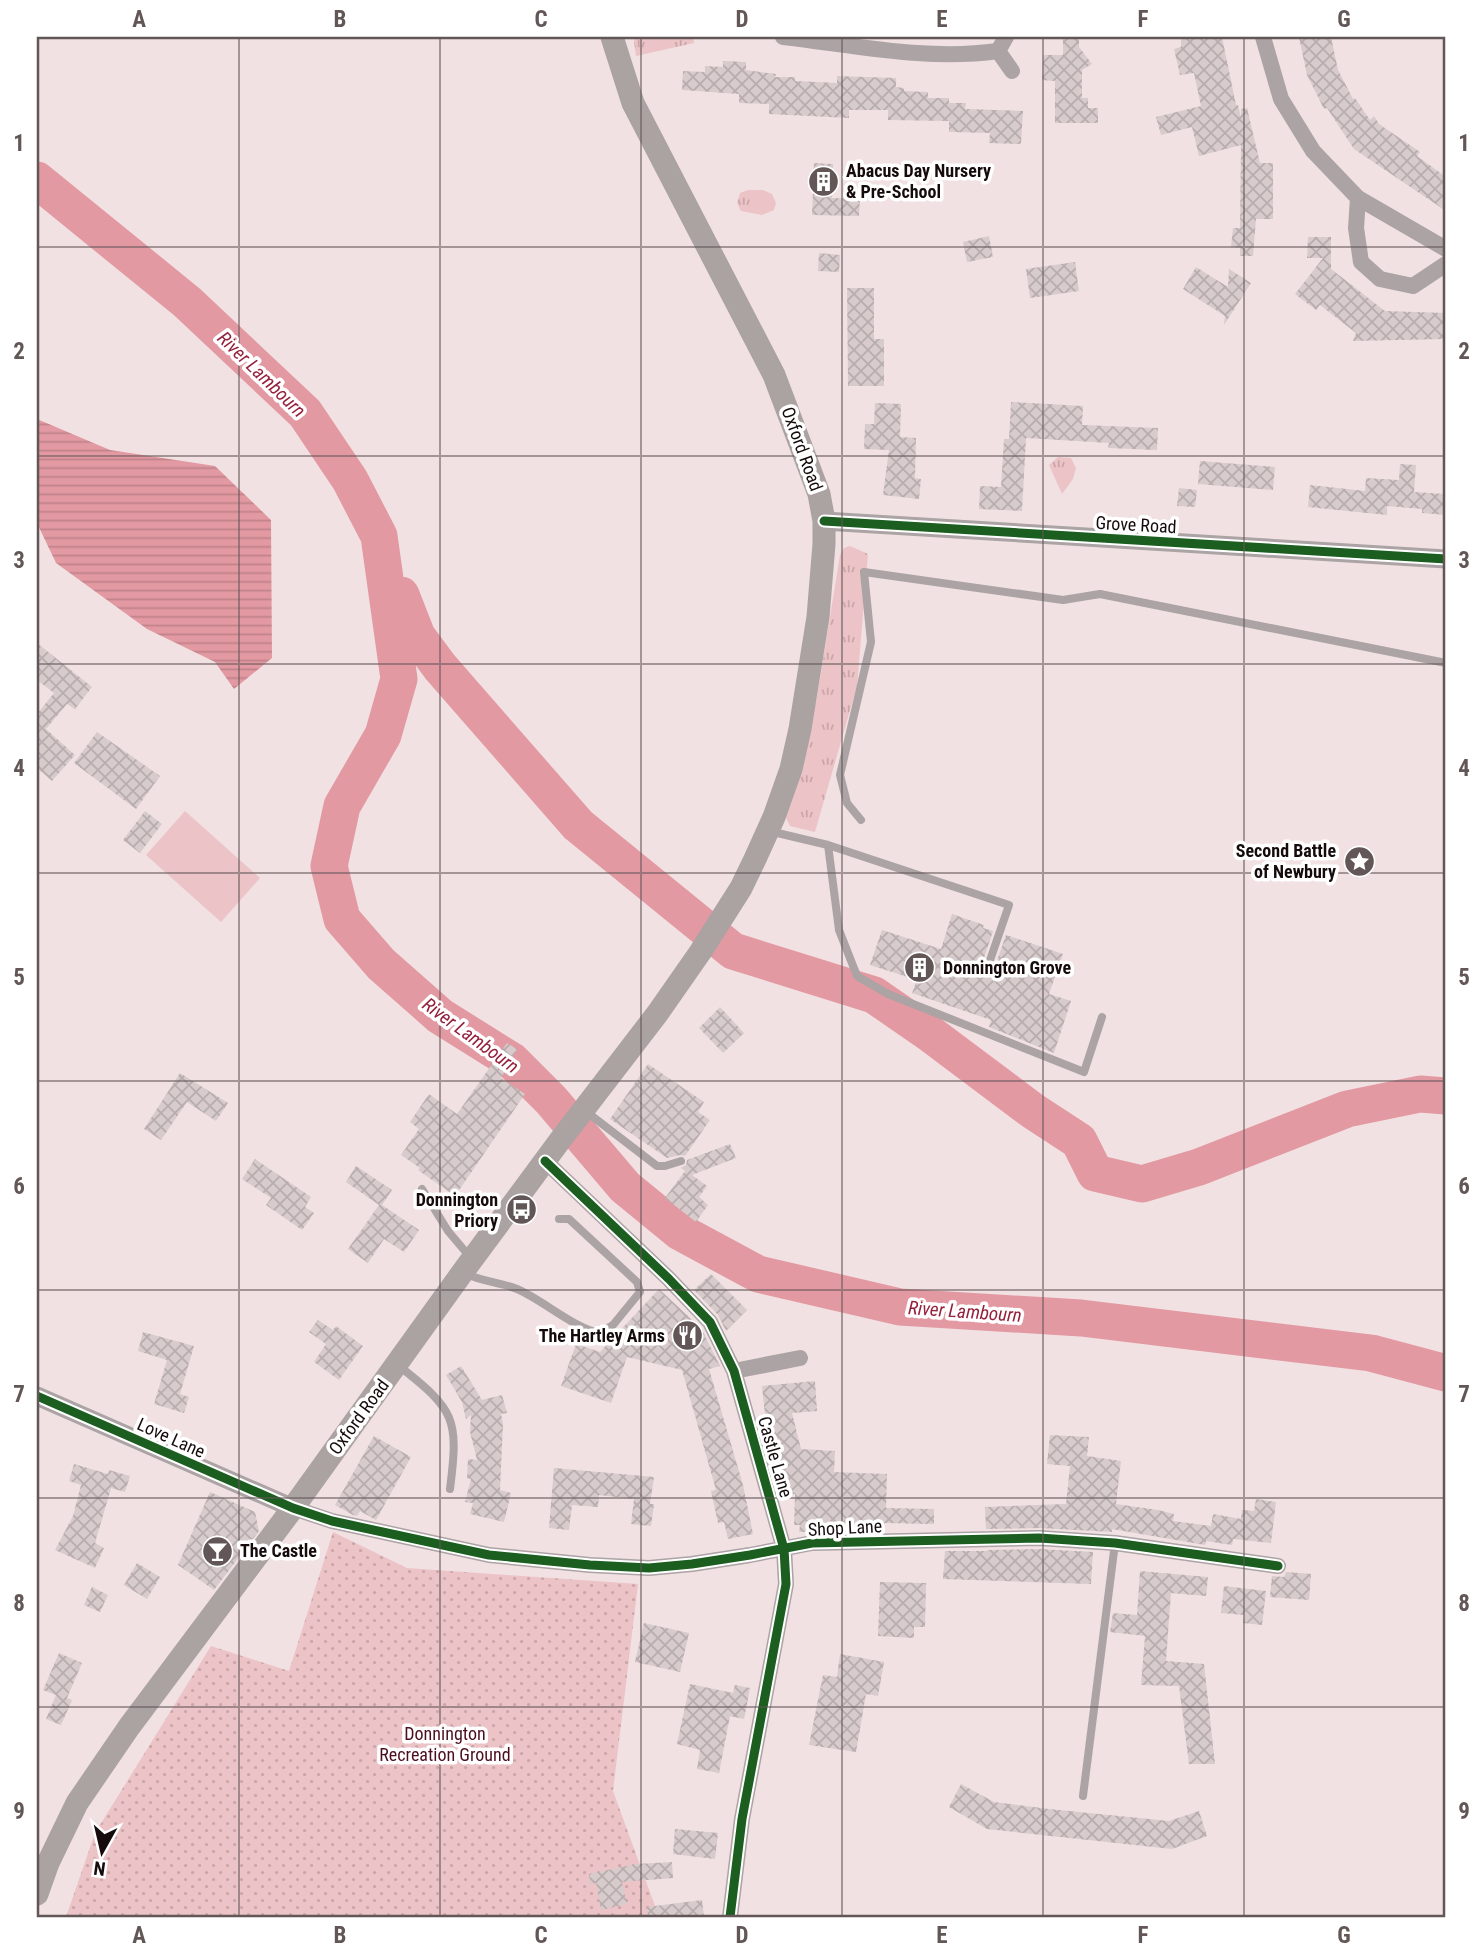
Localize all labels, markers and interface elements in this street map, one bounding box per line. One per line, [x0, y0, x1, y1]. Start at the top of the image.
text: A [132, 6, 146, 33]
text: B [334, 6, 346, 33]
text: C [534, 6, 548, 33]
text: D [736, 6, 749, 33]
text: E [936, 6, 948, 33]
text: F [1138, 6, 1149, 33]
text: G [1337, 6, 1351, 33]
text: 1 [13, 130, 25, 157]
text: 1 [1458, 130, 1470, 157]
place label: Abacus Day Nursery & Pre-School [846, 160, 991, 202]
building icon: Abacus Day Nursery & Pre-School [806, 164, 840, 198]
water label: River Lambourn [213, 327, 311, 422]
text: 2 [13, 338, 25, 365]
text: 2 [1458, 338, 1470, 365]
street label: Oxford Road [778, 404, 827, 494]
street label: Grove Road [1095, 512, 1177, 537]
text: 3 [13, 547, 25, 574]
text: 3 [1458, 547, 1470, 574]
text: 4 [13, 755, 25, 782]
text: 4 [1458, 755, 1470, 782]
place label: Second Battle of Newbury [1236, 840, 1336, 882]
place icon: Second Battle of Newbury [1342, 844, 1376, 878]
building icon: Donnington Grove [903, 951, 937, 985]
place label: Donnington Grove [943, 957, 1071, 978]
text: 5 [13, 964, 25, 991]
text: 5 [1458, 964, 1470, 991]
water label: River Lambourn [418, 993, 523, 1078]
text: 6 [13, 1173, 25, 1200]
text: 6 [1458, 1173, 1470, 1200]
place label: Donnington Priory [416, 1189, 498, 1231]
bus stop icon: Donnington Priory [504, 1193, 538, 1227]
water label: River Lambourn [907, 1296, 1022, 1327]
restaurant icon: The Hartley Arms [671, 1319, 705, 1353]
place label: The Hartley Arms [539, 1325, 665, 1346]
street label: Oxford Road [324, 1375, 393, 1458]
text: 7 [13, 1381, 25, 1408]
text: 7 [1458, 1381, 1470, 1408]
street label: Love Lane [134, 1413, 208, 1462]
street label: Castle Lane [754, 1414, 797, 1500]
street label: Shop Lane [807, 1515, 883, 1540]
bar icon: The Castle [200, 1534, 234, 1568]
place label: The Castle [240, 1540, 317, 1561]
text: 8 [13, 1590, 25, 1617]
text: 8 [1458, 1590, 1470, 1617]
park label: Donnington Recreation Ground [379, 1723, 511, 1765]
text: 9 [13, 1798, 25, 1825]
text: 9 [1458, 1798, 1470, 1825]
north arrow [66, 1818, 136, 1888]
text: N [92, 1856, 107, 1881]
text: A [132, 1922, 146, 1949]
text: B [334, 1922, 346, 1949]
text: C [534, 1922, 548, 1949]
text: D [736, 1922, 749, 1949]
text: E [936, 1922, 948, 1949]
text: F [1138, 1922, 1149, 1949]
text: G [1337, 1922, 1351, 1949]

